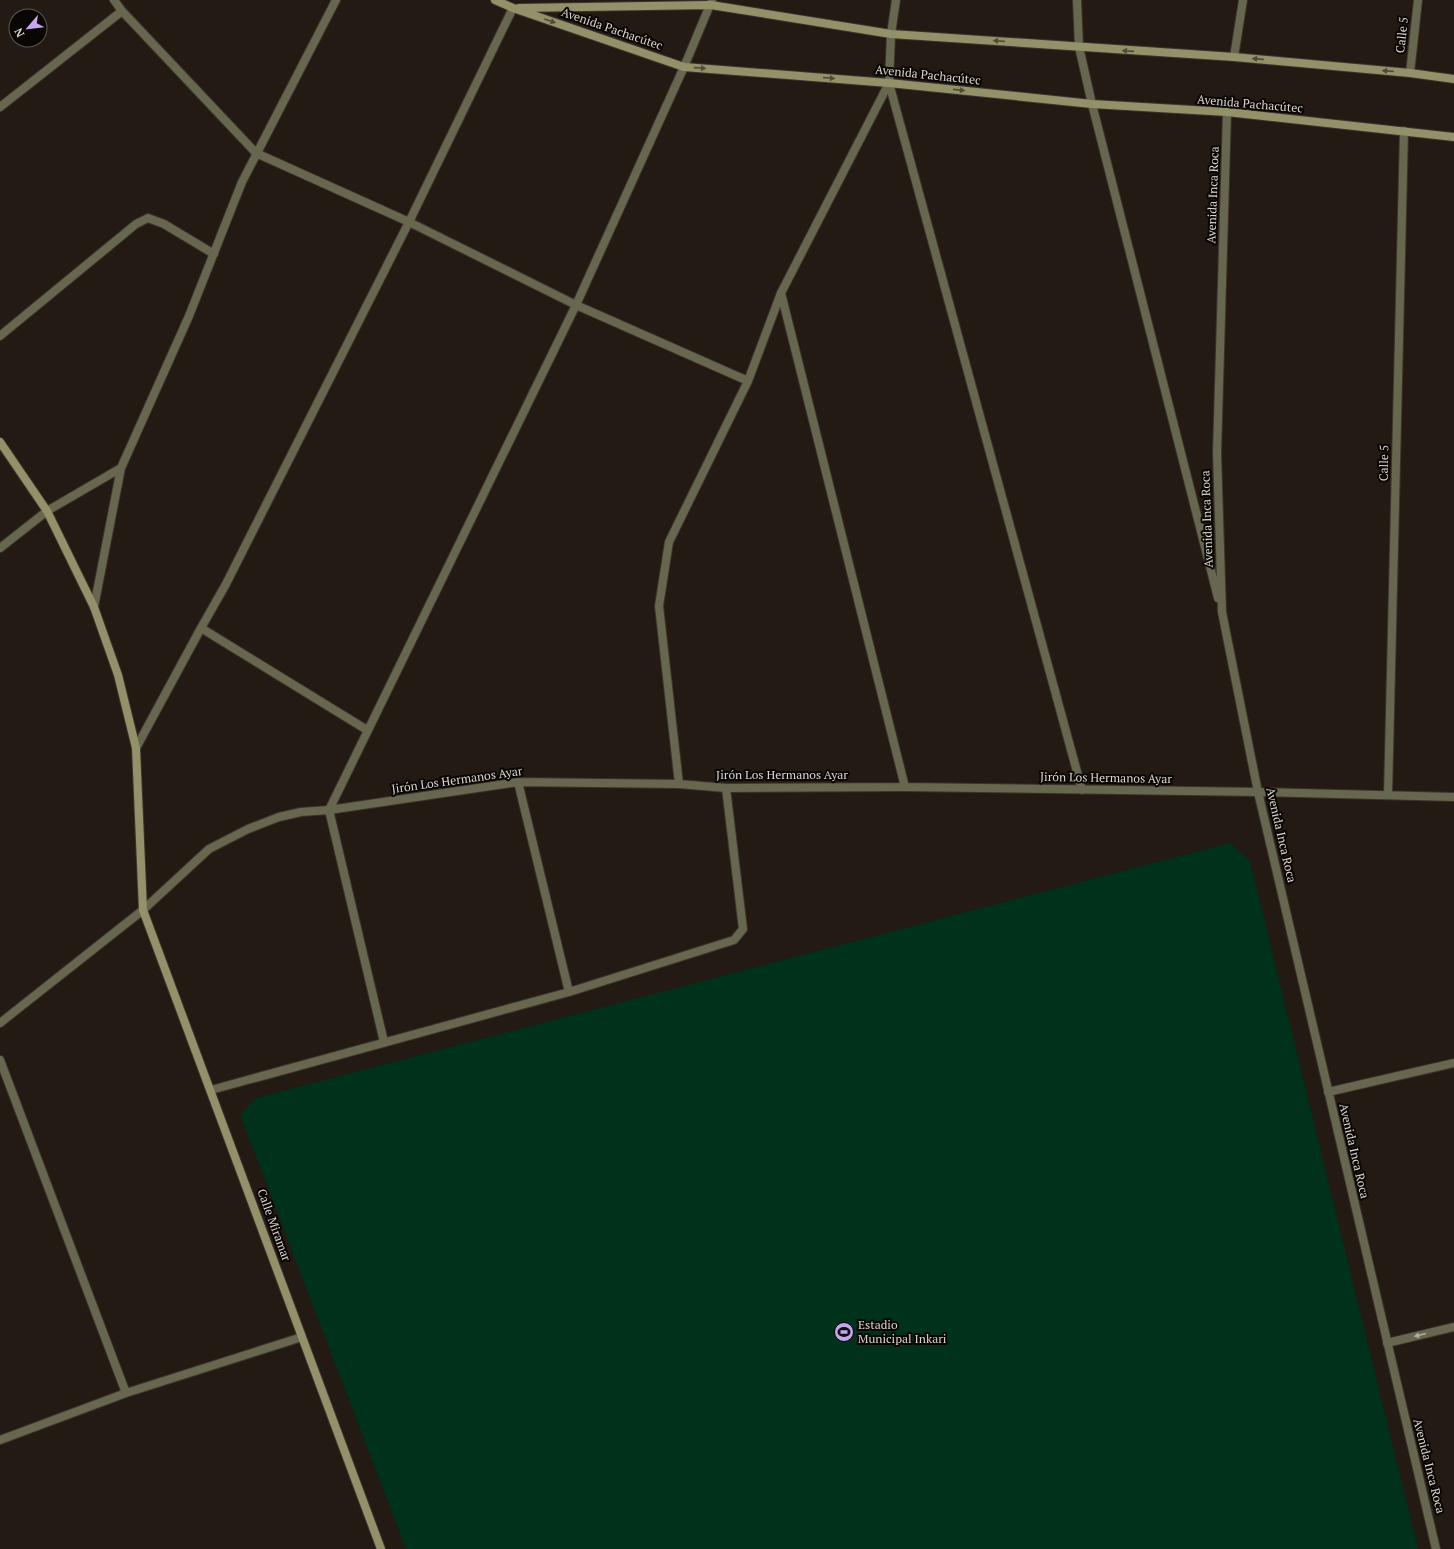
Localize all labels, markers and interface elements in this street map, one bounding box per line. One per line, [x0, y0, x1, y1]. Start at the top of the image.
street label: Avenida Pachacútec [560, 4, 665, 53]
north arrow [8, 8, 48, 48]
street label: Calle 5 [1392, 16, 1411, 54]
one-way arrow [544, 18, 556, 24]
text: N [11, 25, 27, 40]
one-way arrow [993, 38, 1005, 45]
one-way arrow [1122, 47, 1134, 54]
one-way arrow [1252, 56, 1264, 63]
street label: Avenida Pachacútec [875, 61, 982, 88]
one-way arrow [694, 65, 706, 72]
one-way arrow [1382, 68, 1394, 74]
one-way arrow [823, 75, 835, 82]
one-way arrow [953, 87, 965, 93]
street label: Avenida Pachacútec [1197, 91, 1304, 116]
street label: Avenida Inca Roca [1203, 146, 1222, 244]
street label: Calle 5 [1376, 445, 1391, 481]
street label: Avenida Inca Roca [1197, 470, 1216, 568]
street label: Jirón Los Hermanos Ayar [391, 763, 524, 796]
street label: Jirón Los Hermanos Ayar [716, 767, 848, 782]
street label: Jirón Los Hermanos Ayar [1040, 769, 1172, 786]
street label: Avenida Inca Roca [1263, 786, 1300, 884]
street label: Avenida Inca Roca [1336, 1102, 1373, 1200]
street label: Calle Miramar [254, 1187, 295, 1263]
place label: Estadio Municipal Inkari [858, 1317, 947, 1346]
sports icon: Estadio Municipal Inkari [833, 1321, 855, 1343]
one-way arrow [1414, 1332, 1426, 1338]
street label: Avenida Inca Roca [1410, 1417, 1449, 1515]

